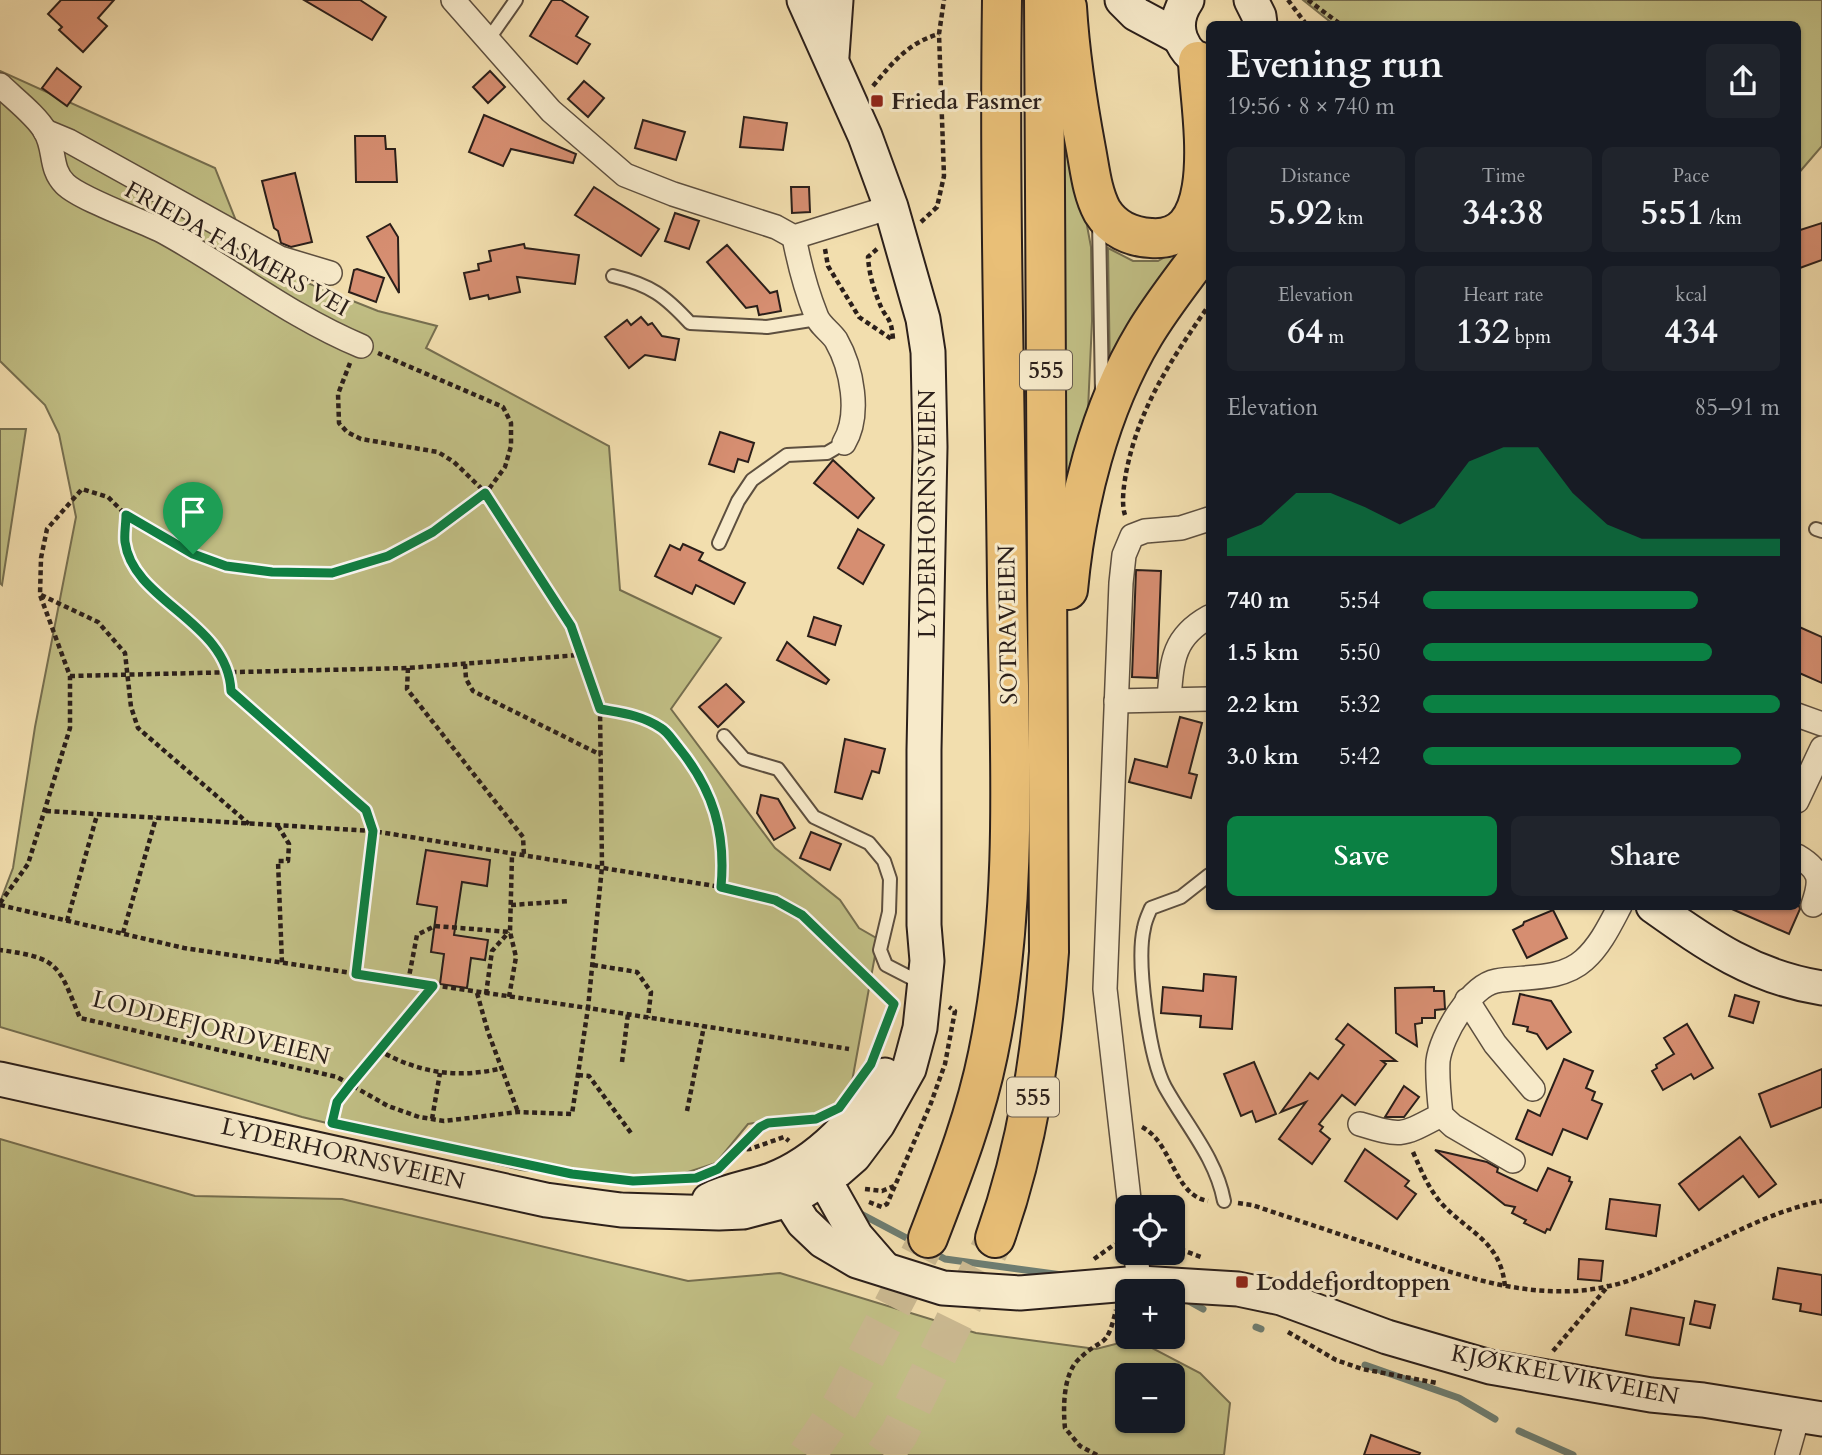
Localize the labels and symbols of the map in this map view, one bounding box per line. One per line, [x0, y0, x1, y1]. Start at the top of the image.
place label: Frieda Fasmer [891, 85, 1042, 118]
marker: Frieda Fasmer [869, 93, 885, 109]
street label: FRIEDA FASMERS VEI [119, 173, 355, 325]
road number: 555 [1020, 350, 1072, 390]
street label: LYDERHORNSVEIEN [911, 389, 944, 639]
pin [163, 482, 223, 554]
street label: SOTRAVEIEN [990, 544, 1026, 705]
street label: LODDEFJORDVEIEN [89, 983, 334, 1074]
road number: 555 [1007, 1078, 1059, 1116]
street label: LYDERHORNSVEIEN [218, 1110, 469, 1198]
place label: Loddefjordtoppen [1256, 1266, 1451, 1299]
marker: Loddefjordtoppen [1234, 1274, 1250, 1290]
street label: KJØKKELVIKVEIEN [1448, 1337, 1682, 1413]

